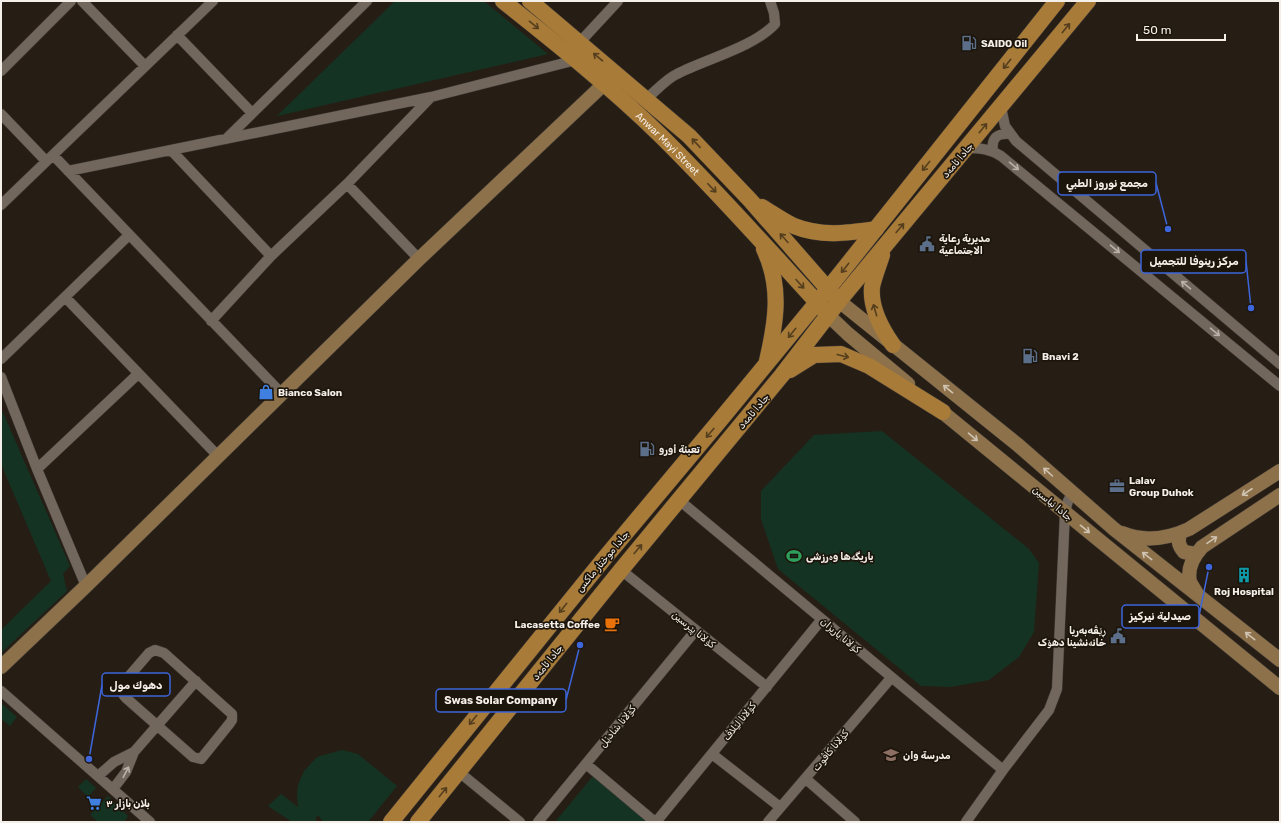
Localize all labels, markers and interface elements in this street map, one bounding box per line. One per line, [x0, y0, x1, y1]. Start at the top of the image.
scale bar [1137, 16, 1225, 42]
one-way arrow [528, 21, 539, 30]
one-way arrow [1062, 22, 1070, 33]
text: 50 m [1143, 23, 1171, 37]
fuel station icon: SAIDO Oil [960, 34, 978, 52]
place label: SAIDO Oil [981, 38, 1027, 50]
one-way arrow [592, 53, 603, 62]
one-way arrow [1003, 59, 1011, 70]
street label: Anwar Mayi Street [633, 110, 702, 178]
one-way arrow [979, 123, 988, 134]
one-way arrow [691, 138, 700, 148]
street label: جادا ئامەد [940, 141, 976, 181]
one-way arrow [922, 161, 930, 172]
one-way arrow [1009, 162, 1020, 171]
callout: مجمع نوروز الطبي [1058, 172, 1156, 195]
text: مجمع نوروز الطبي [1066, 177, 1148, 192]
one-way arrow [708, 183, 717, 193]
one-way arrow [896, 223, 905, 233]
place label: مديرية رعاية الاجتماعية [939, 233, 990, 257]
one-way arrow [780, 234, 789, 244]
public building icon: مديرية رعاية الاجتماعية [918, 235, 936, 253]
one-way arrow [1109, 245, 1120, 254]
callout: مركز رينوفا للتجميل [1141, 250, 1246, 273]
text: مركز رينوفا للتجميل [1149, 255, 1239, 268]
one-way arrow [841, 262, 849, 273]
one-way arrow [796, 279, 805, 289]
one-way arrow [1181, 280, 1192, 289]
one-way arrow [871, 304, 878, 317]
one-way arrow [788, 327, 797, 338]
one-way arrow [1209, 327, 1220, 336]
fuel station icon: Bnavi 2 [1021, 347, 1039, 365]
place label: Bnavi 2 [1042, 351, 1079, 363]
one-way arrow [836, 353, 849, 360]
shop icon: Bianco Salon [257, 383, 275, 401]
one-way arrow [943, 384, 954, 393]
place label: Bianco Salon [278, 387, 342, 399]
street label: جادا ئامەد [736, 392, 772, 432]
one-way arrow [705, 428, 714, 438]
one-way arrow [968, 432, 979, 441]
fuel station icon: تعبئة أورو [638, 440, 656, 458]
place label: تعبئة أورو [659, 444, 700, 456]
one-way arrow [1043, 467, 1053, 477]
place label: Lalav Group Duhok [1129, 475, 1194, 499]
office icon: Lalav Group Duhok [1108, 477, 1126, 495]
street label: جادا نیاسین [1030, 484, 1075, 524]
one-way arrow [1242, 488, 1253, 496]
one-way arrow [1079, 524, 1090, 533]
street label: جادا موختار ماكس [574, 529, 632, 595]
one-way arrow [1207, 536, 1218, 544]
one-way arrow [634, 544, 643, 554]
sports icon: ياريگەها وەرزشی [785, 547, 803, 565]
place label: ياريگەها وەرزشی [806, 551, 874, 563]
one-way arrow [1142, 551, 1153, 560]
building icon: Roj Hospital [1235, 566, 1253, 584]
place label: Roj Hospital [1214, 586, 1274, 598]
one-way arrow [559, 602, 568, 613]
callout: صيدلية نيركيز [1122, 605, 1199, 628]
street label: کۆلانا پێرسین [669, 609, 718, 652]
text: صيدلية نيركيز [1128, 610, 1191, 623]
cafe icon: Lacasetta Coffee [603, 615, 621, 633]
street label: کۆلانا یاریزان [818, 616, 863, 656]
place label: Lacasetta Coffee [515, 619, 600, 631]
place label: ڕێڤه‌به‌ریا خانەنشينا دهۆک [1038, 625, 1106, 649]
public building icon: ڕێڤه‌به‌ریا خانەنشينا دهۆک [1109, 627, 1127, 645]
one-way arrow [1244, 632, 1255, 640]
street label: جادا ئامەد [530, 642, 566, 683]
callout: دهوك مول [102, 673, 170, 696]
text: دهوك مول [110, 679, 162, 692]
callout: Swas Solar Company [436, 689, 566, 712]
text: Swas Solar Company [444, 694, 558, 707]
street label: کۆلانا لێلاڤ [721, 700, 759, 743]
street label: کۆلانا شادێل [597, 703, 639, 750]
one-way arrow [468, 714, 477, 725]
street label: کۆلانا کاڤوت [810, 727, 852, 774]
school or university icon: مدرسة وان [882, 746, 900, 764]
place label: مدرسة وان [903, 750, 951, 762]
one-way arrow [122, 766, 130, 778]
one-way arrow [438, 786, 447, 797]
supermarket icon: بلان بازار ٣ [85, 794, 103, 812]
place label: بلان بازار ٣ [106, 798, 150, 810]

